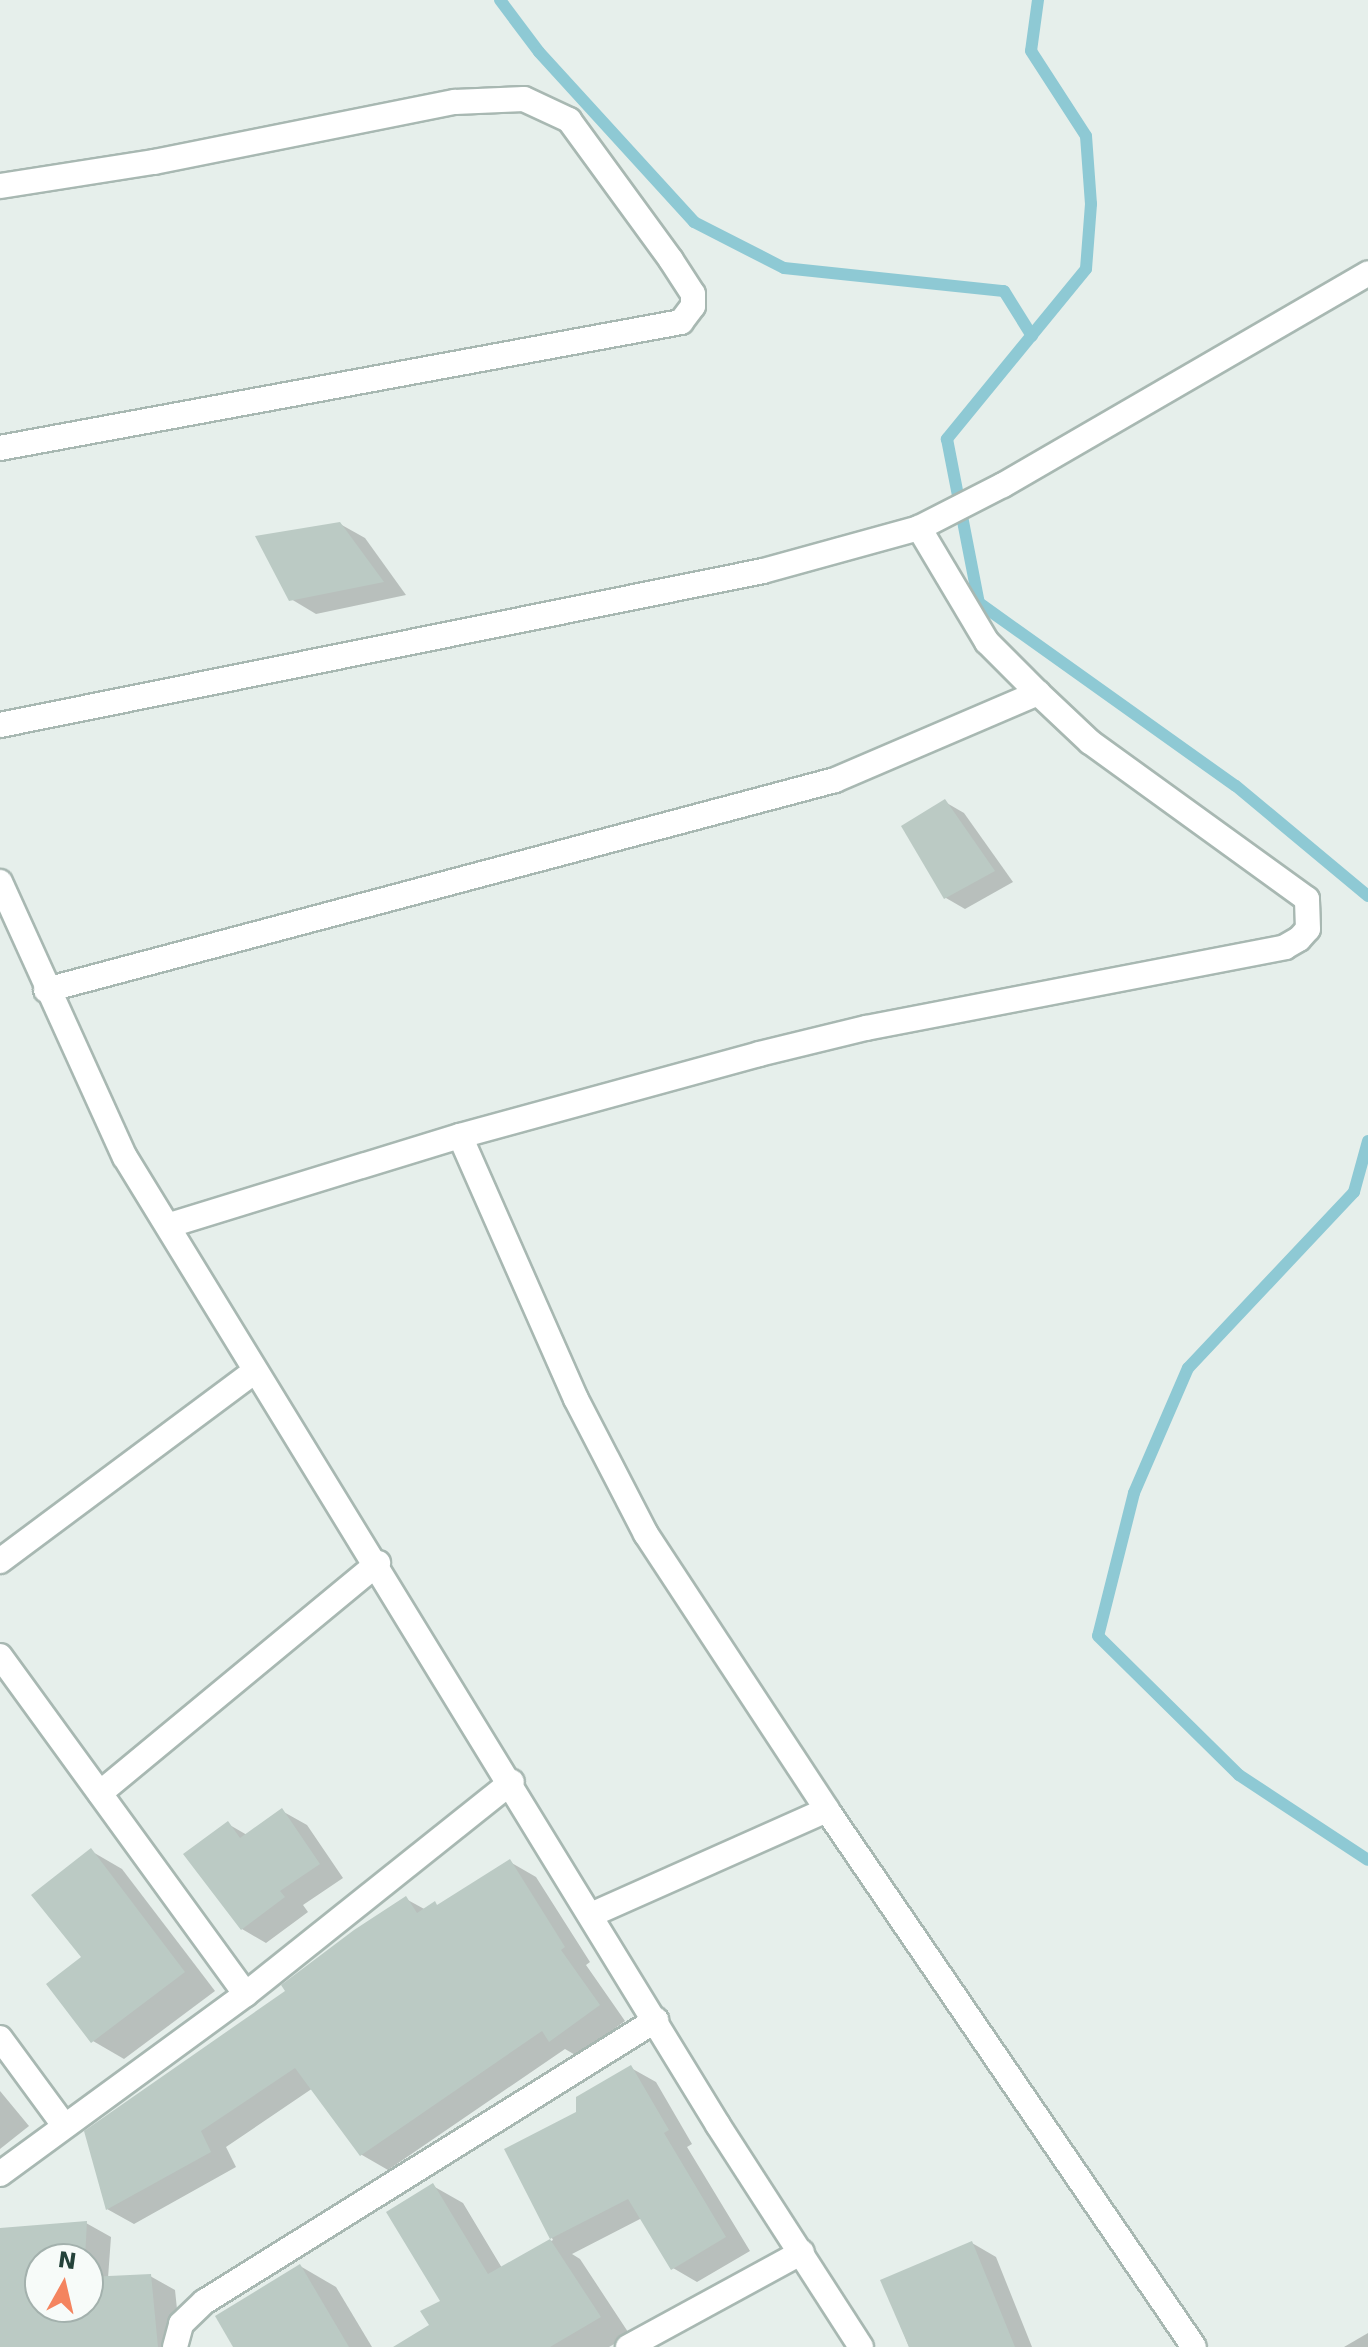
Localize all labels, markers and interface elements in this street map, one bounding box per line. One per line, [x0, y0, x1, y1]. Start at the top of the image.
north arrow [24, 2243, 104, 2323]
text: N [56, 2247, 78, 2274]

